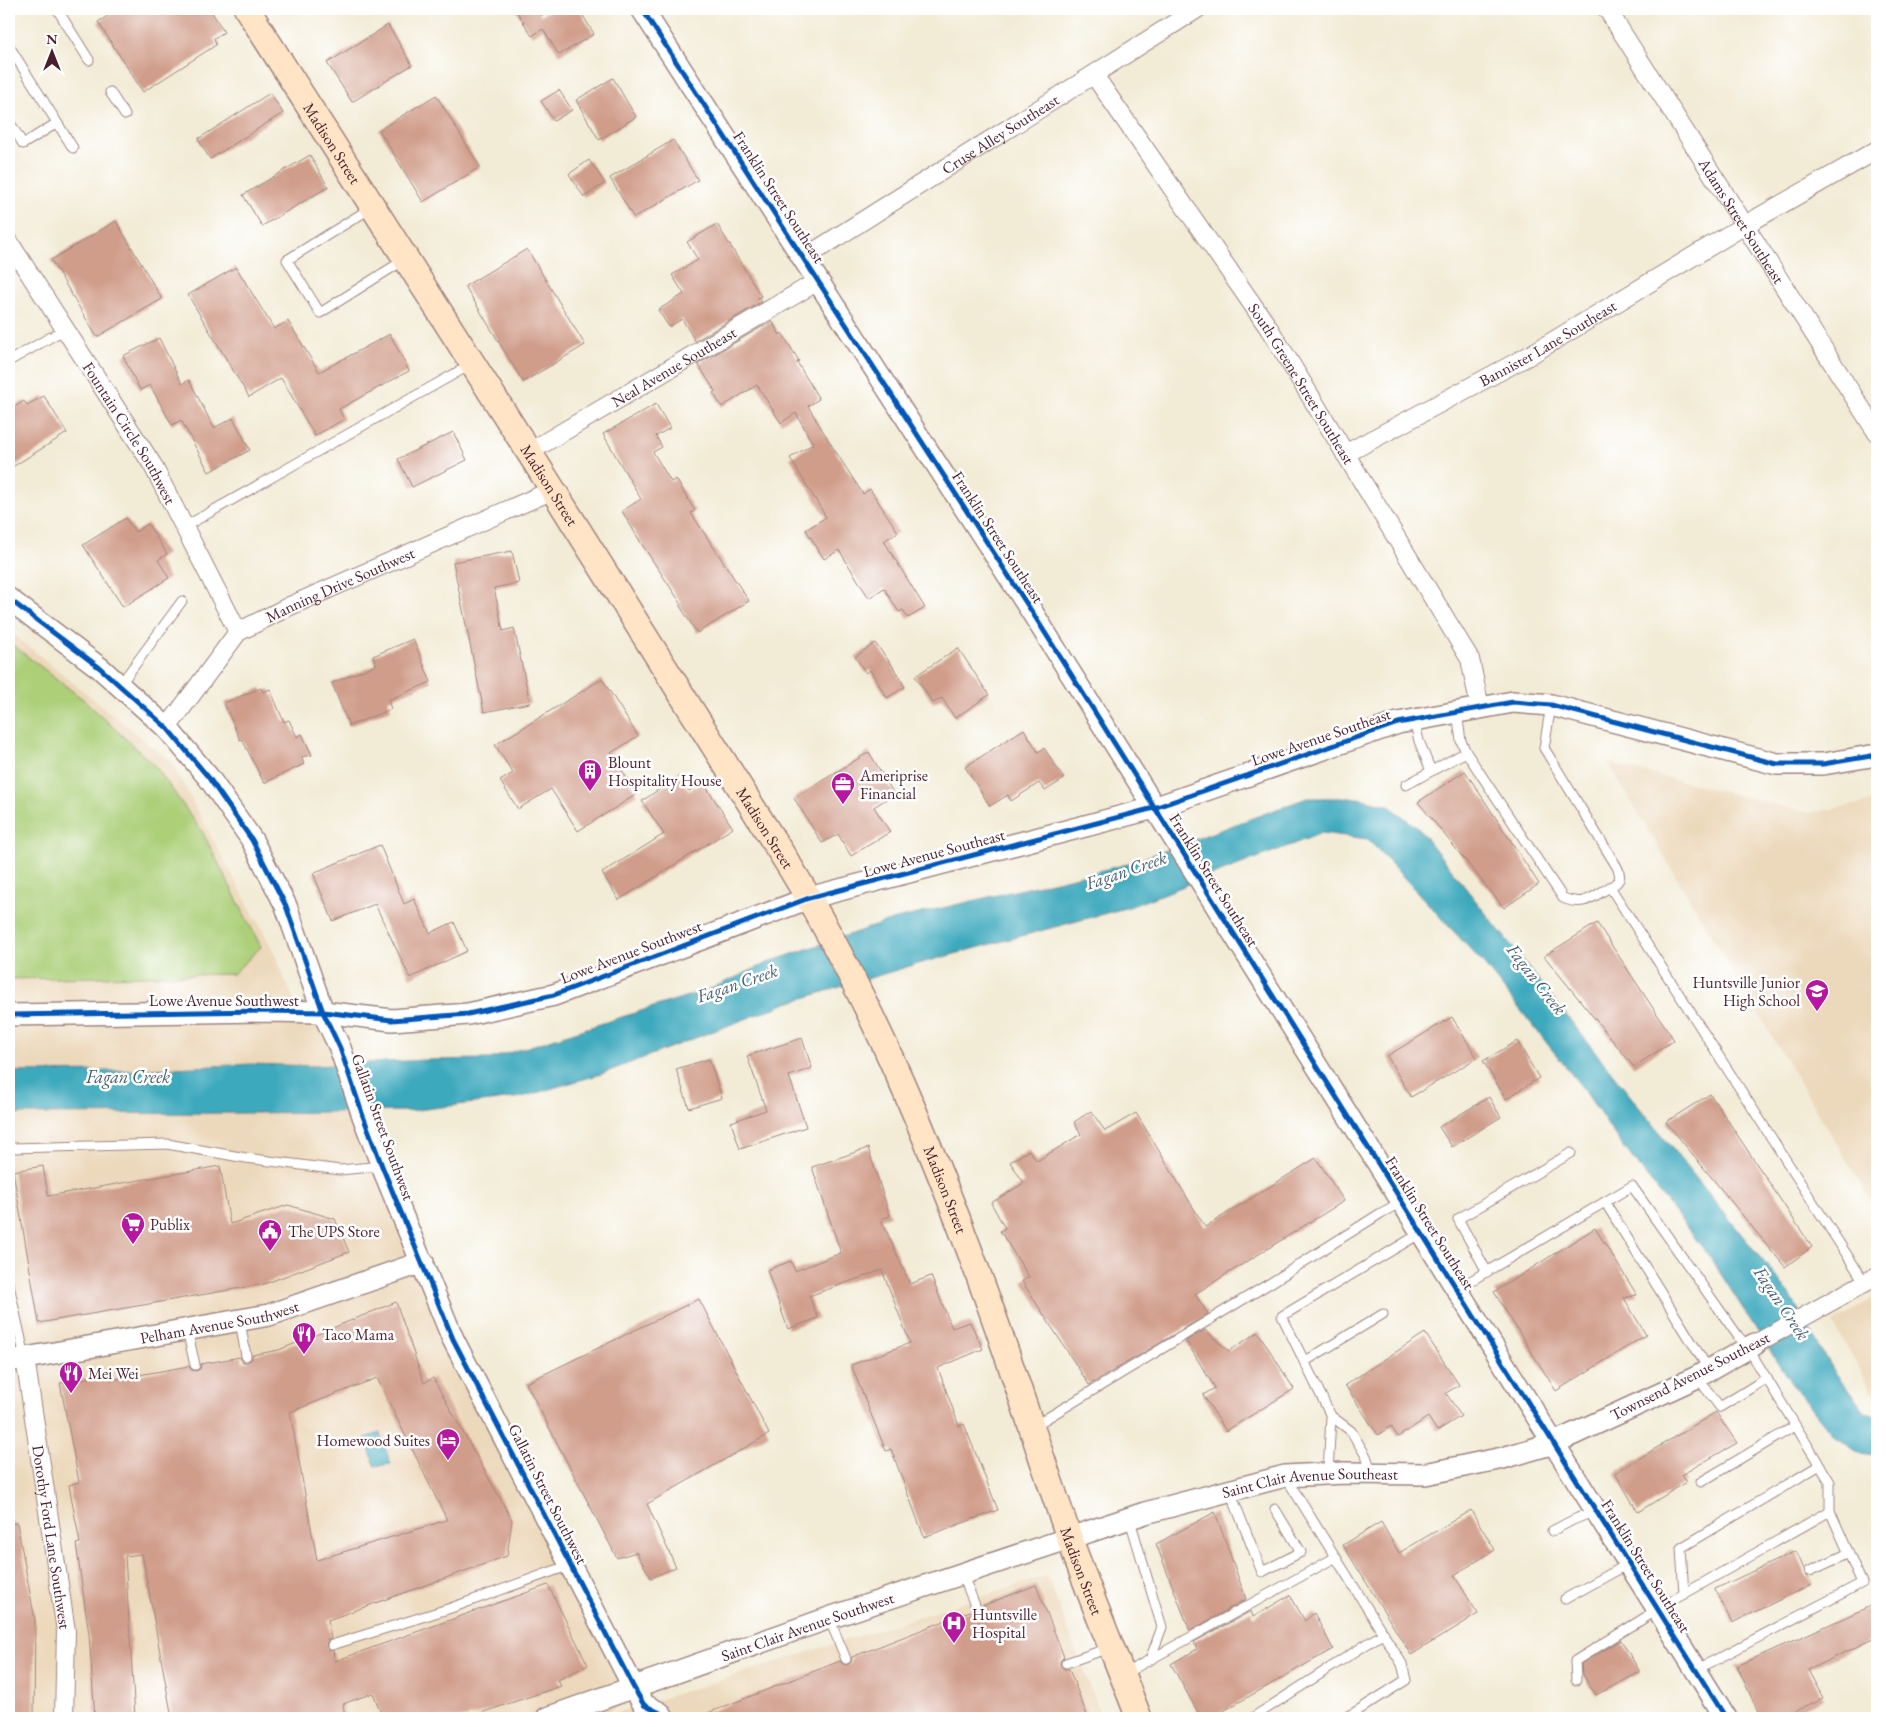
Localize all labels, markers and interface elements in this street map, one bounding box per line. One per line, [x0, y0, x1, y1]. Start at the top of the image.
north arrow [28, 28, 78, 78]
text: N [46, 30, 58, 48]
street label: Cruse Alley Southeast [937, 89, 1063, 179]
street label: Madison Street [299, 98, 366, 188]
street label: Franklin Street Southeast [728, 127, 830, 267]
street label: Adams Street Southeast [1694, 153, 1790, 287]
street label: Bannister Lane Southeast [1475, 295, 1620, 391]
street label: South Greene Street Southeast [1244, 299, 1360, 468]
street label: Neal Avenue Southeast [607, 321, 740, 412]
street label: Fountain Circle Southwest [78, 357, 181, 508]
street label: Madison Street [516, 440, 583, 530]
street label: Franklin Street Southeast [947, 467, 1049, 607]
street label: Manning Drive Southwest [262, 542, 418, 627]
street label: Lowe Avenue Southeast [1249, 703, 1393, 771]
place label: Blount Hospitality House [608, 752, 721, 791]
building icon: Blount Hospitality House [577, 758, 603, 792]
place label: Ameriprise Financial [859, 765, 928, 804]
office icon: Ameriprise Financial [830, 771, 856, 805]
street label: Madison Street [732, 783, 799, 872]
street label: Franklin Street Southeast [1164, 809, 1264, 951]
street label: Lowe Avenue Southeast [861, 824, 1007, 882]
water label: Fagan Creek [1081, 845, 1170, 896]
street label: Lowe Avenue Southwest [557, 915, 705, 989]
water label: Fagan Creek [1501, 938, 1572, 1020]
water label: Fagan Creek [692, 958, 781, 1009]
place label: Huntsville Junior High School [1692, 972, 1801, 1011]
school or university icon: Huntsville Junior High School [1804, 978, 1830, 1012]
street label: Lowe Avenue Southwest [149, 990, 299, 1011]
street label: Gallatin Street Southwest [347, 1051, 419, 1203]
water label: Fagan Creek [85, 1065, 170, 1089]
street label: Madison Street [919, 1142, 973, 1236]
street label: Franklin Street Southeast [1380, 1152, 1480, 1294]
supermarket icon: Publix [120, 1211, 146, 1245]
place label: Publix [150, 1214, 190, 1235]
public building icon: The UPS Store [257, 1218, 283, 1252]
place label: The UPS Store [288, 1221, 380, 1242]
water label: Fagan Creek [1748, 1261, 1815, 1345]
street label: Pelham Avenue Southwest [138, 1295, 301, 1348]
restaurant icon: Taco Mama [291, 1321, 317, 1355]
place label: Taco Mama [322, 1324, 395, 1345]
street label: Townsend Avenue Southeast [1607, 1327, 1773, 1425]
restaurant icon: Mei Wei [58, 1360, 84, 1394]
place label: Mei Wei [88, 1363, 139, 1384]
street label: Gallatin Street Southwest [504, 1420, 592, 1568]
hotel icon: Homewood Suites [435, 1427, 461, 1461]
place label: Homewood Suites [317, 1430, 430, 1451]
street label: Dorothy Ford Lane Southwest [28, 1444, 76, 1630]
street label: Saint Clair Avenue Southeast [1220, 1463, 1398, 1503]
street label: Franklin Street Southeast [1596, 1495, 1696, 1637]
street label: Madison Street [1056, 1524, 1108, 1618]
street label: Saint Clair Avenue Southwest [718, 1587, 896, 1666]
place label: Huntsville Hospital [972, 1604, 1037, 1643]
hospital icon: Huntsville Hospital [941, 1610, 967, 1644]

